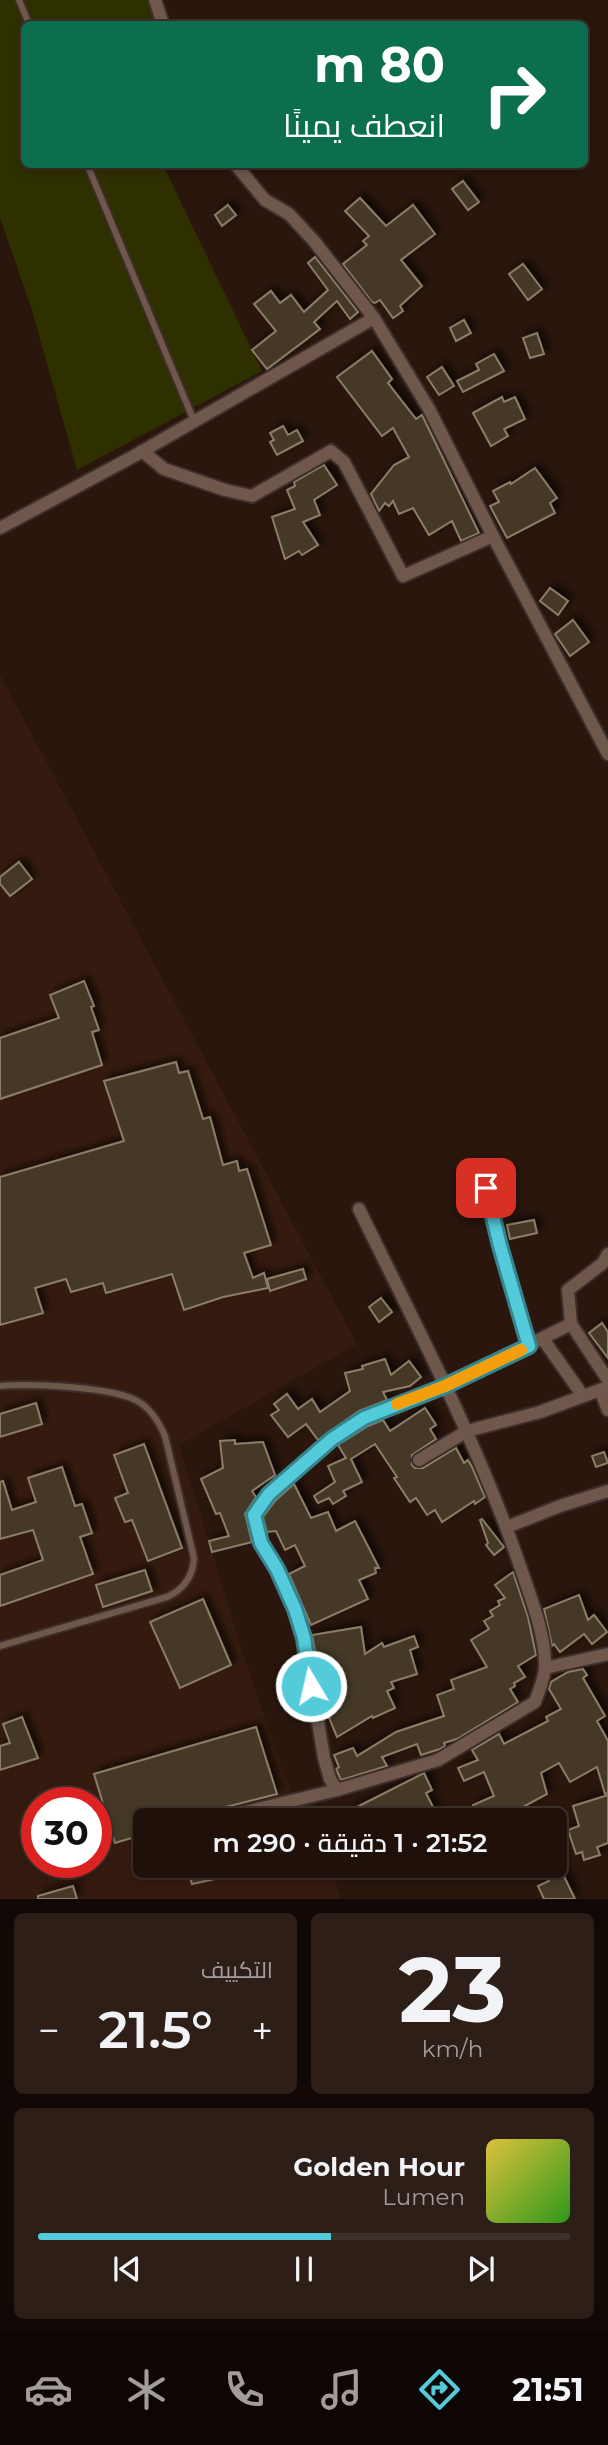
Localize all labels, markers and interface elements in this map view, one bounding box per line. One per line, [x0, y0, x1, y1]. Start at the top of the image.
text: 80 m [314, 35, 445, 94]
icon: right [469, 49, 560, 140]
text: انعطف يمينًا [283, 106, 445, 145]
pin [456, 1158, 516, 1218]
icon: arrive [467, 1169, 505, 1207]
position arrow [274, 1649, 348, 1723]
speed limit sign: 30 [21, 1787, 112, 1878]
text: 21:52 · 1 دقيقة · 290 m [213, 1827, 487, 1859]
text: 23 [399, 1934, 506, 2045]
text: التكييف [201, 1956, 273, 1984]
text: 21.5° [98, 1998, 213, 2061]
text: − [38, 2007, 60, 2054]
text: + [251, 2007, 273, 2054]
text: km/h [422, 2035, 483, 2063]
text: Golden Hour [293, 2151, 465, 2183]
text: Lumen [382, 2183, 465, 2211]
icon: previous [108, 2250, 146, 2288]
icon: pause [285, 2250, 323, 2288]
icon: next [462, 2250, 500, 2288]
icon: car [24, 2365, 73, 2414]
icon: climate [122, 2365, 171, 2414]
icon: phone [220, 2365, 269, 2414]
icon: music [317, 2365, 366, 2414]
icon: directions [415, 2365, 464, 2414]
text: 21:51 [512, 2370, 584, 2409]

